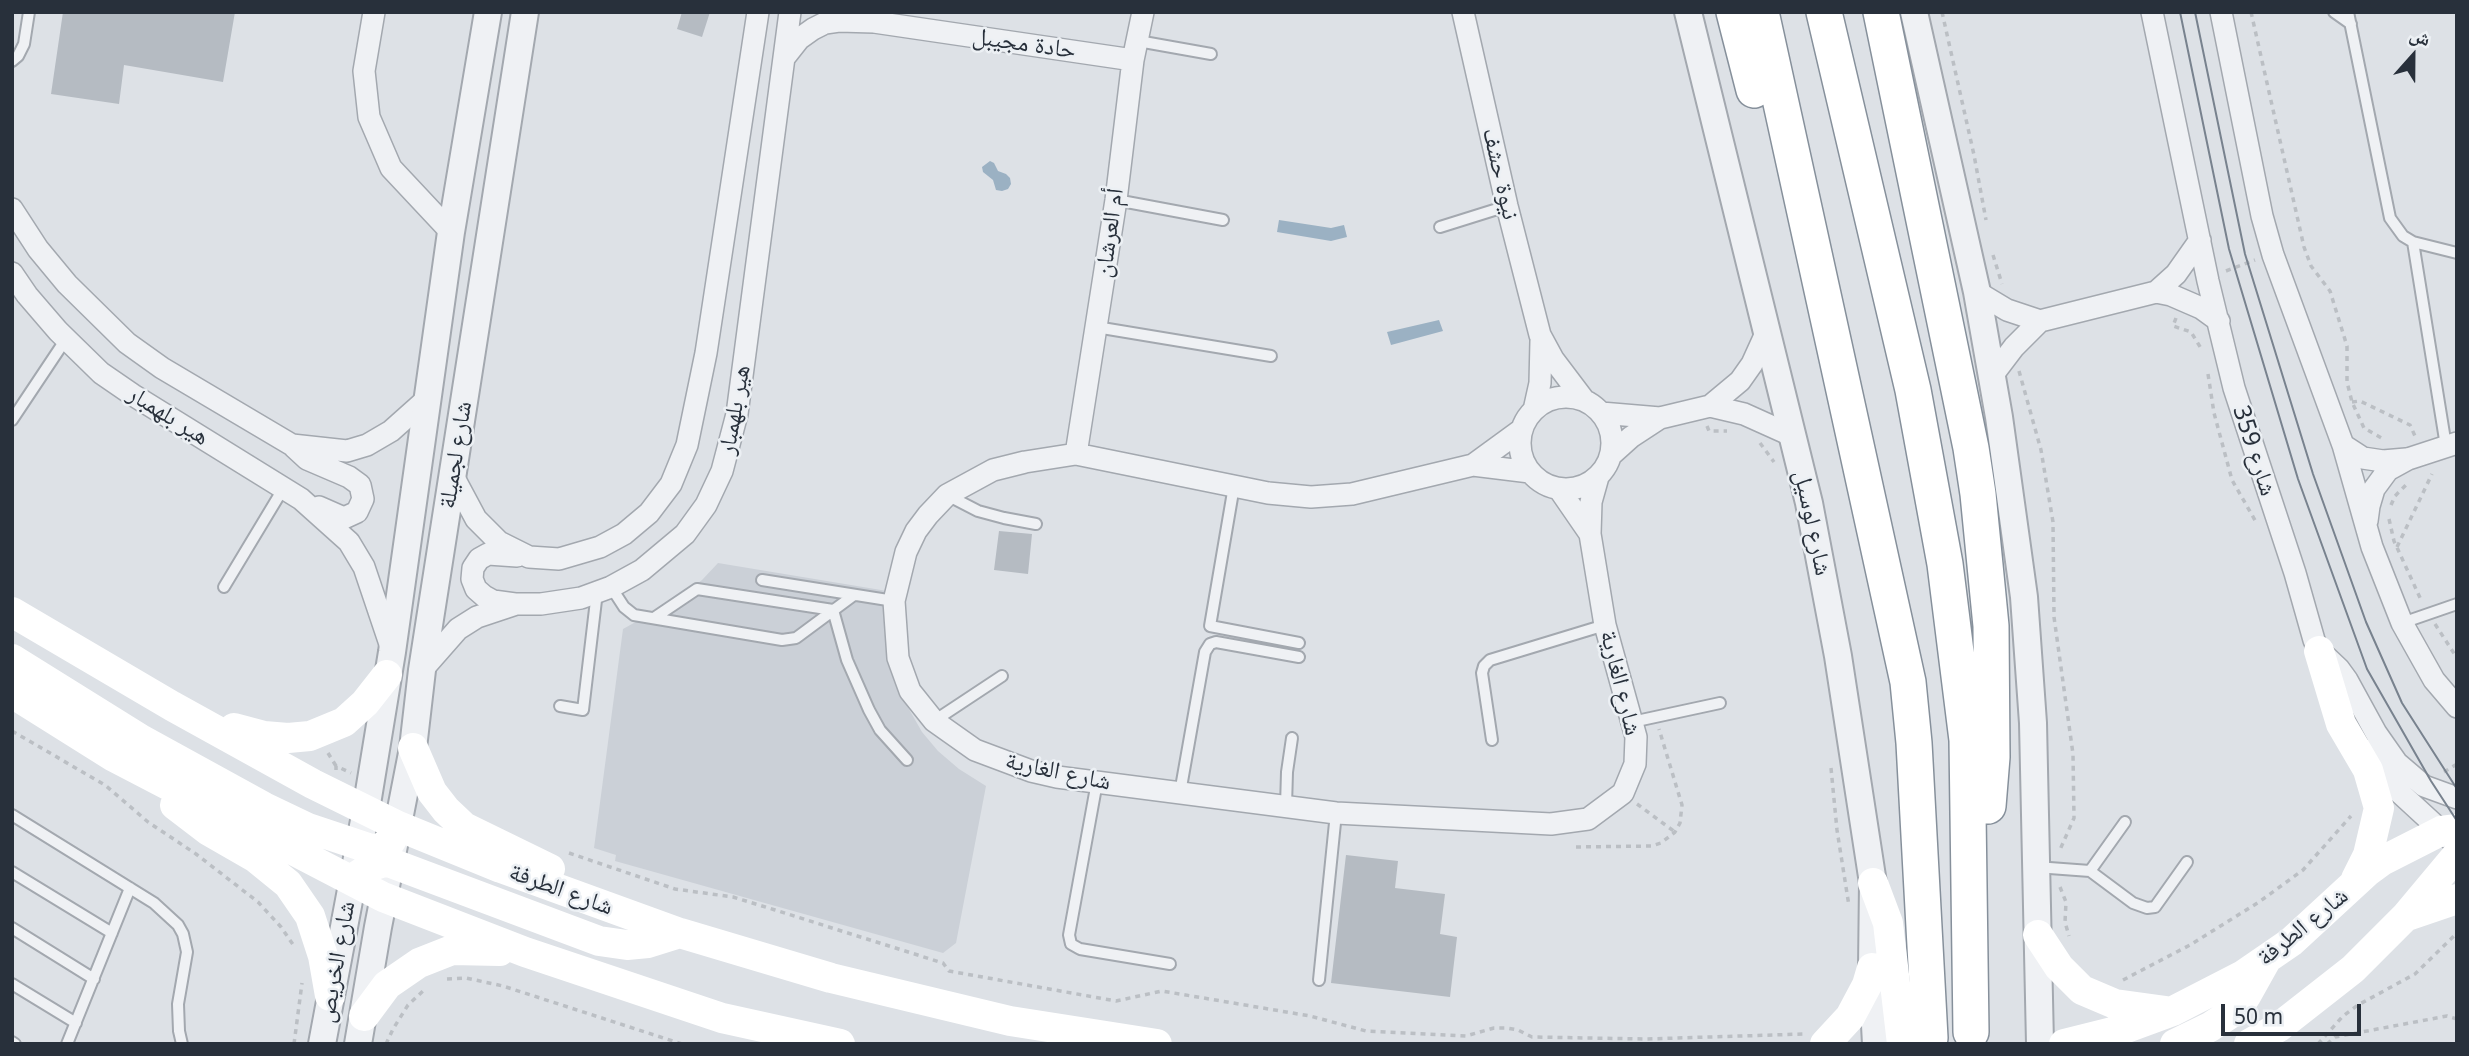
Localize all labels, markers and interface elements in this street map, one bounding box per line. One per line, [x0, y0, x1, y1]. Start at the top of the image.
north arrow [2378, 21, 2448, 91]
text: ش [2406, 21, 2435, 52]
street label: حادة مجيبل [970, 22, 1078, 66]
street label: نيوة حشف [1475, 125, 1525, 223]
street label: أم العرشان [1089, 186, 1131, 280]
street label: هير بلهمبار [713, 363, 757, 457]
street label: هير بلهمبار [122, 380, 214, 452]
street label: شارع لجميلة [433, 399, 479, 511]
street label: شارع 359 [2226, 402, 2282, 500]
street label: شارع لوسيل [1787, 468, 1837, 578]
street label: شارع الغارية [1593, 628, 1647, 738]
street label: شارع الغارية [1003, 747, 1113, 797]
street label: شارع الطرفة [505, 858, 617, 922]
street label: شارع الطرفة [2252, 882, 2354, 972]
street label: شارع الخريص [312, 899, 362, 1025]
scale bar [2224, 990, 2364, 1034]
text: 50 m [2234, 1002, 2283, 1030]

